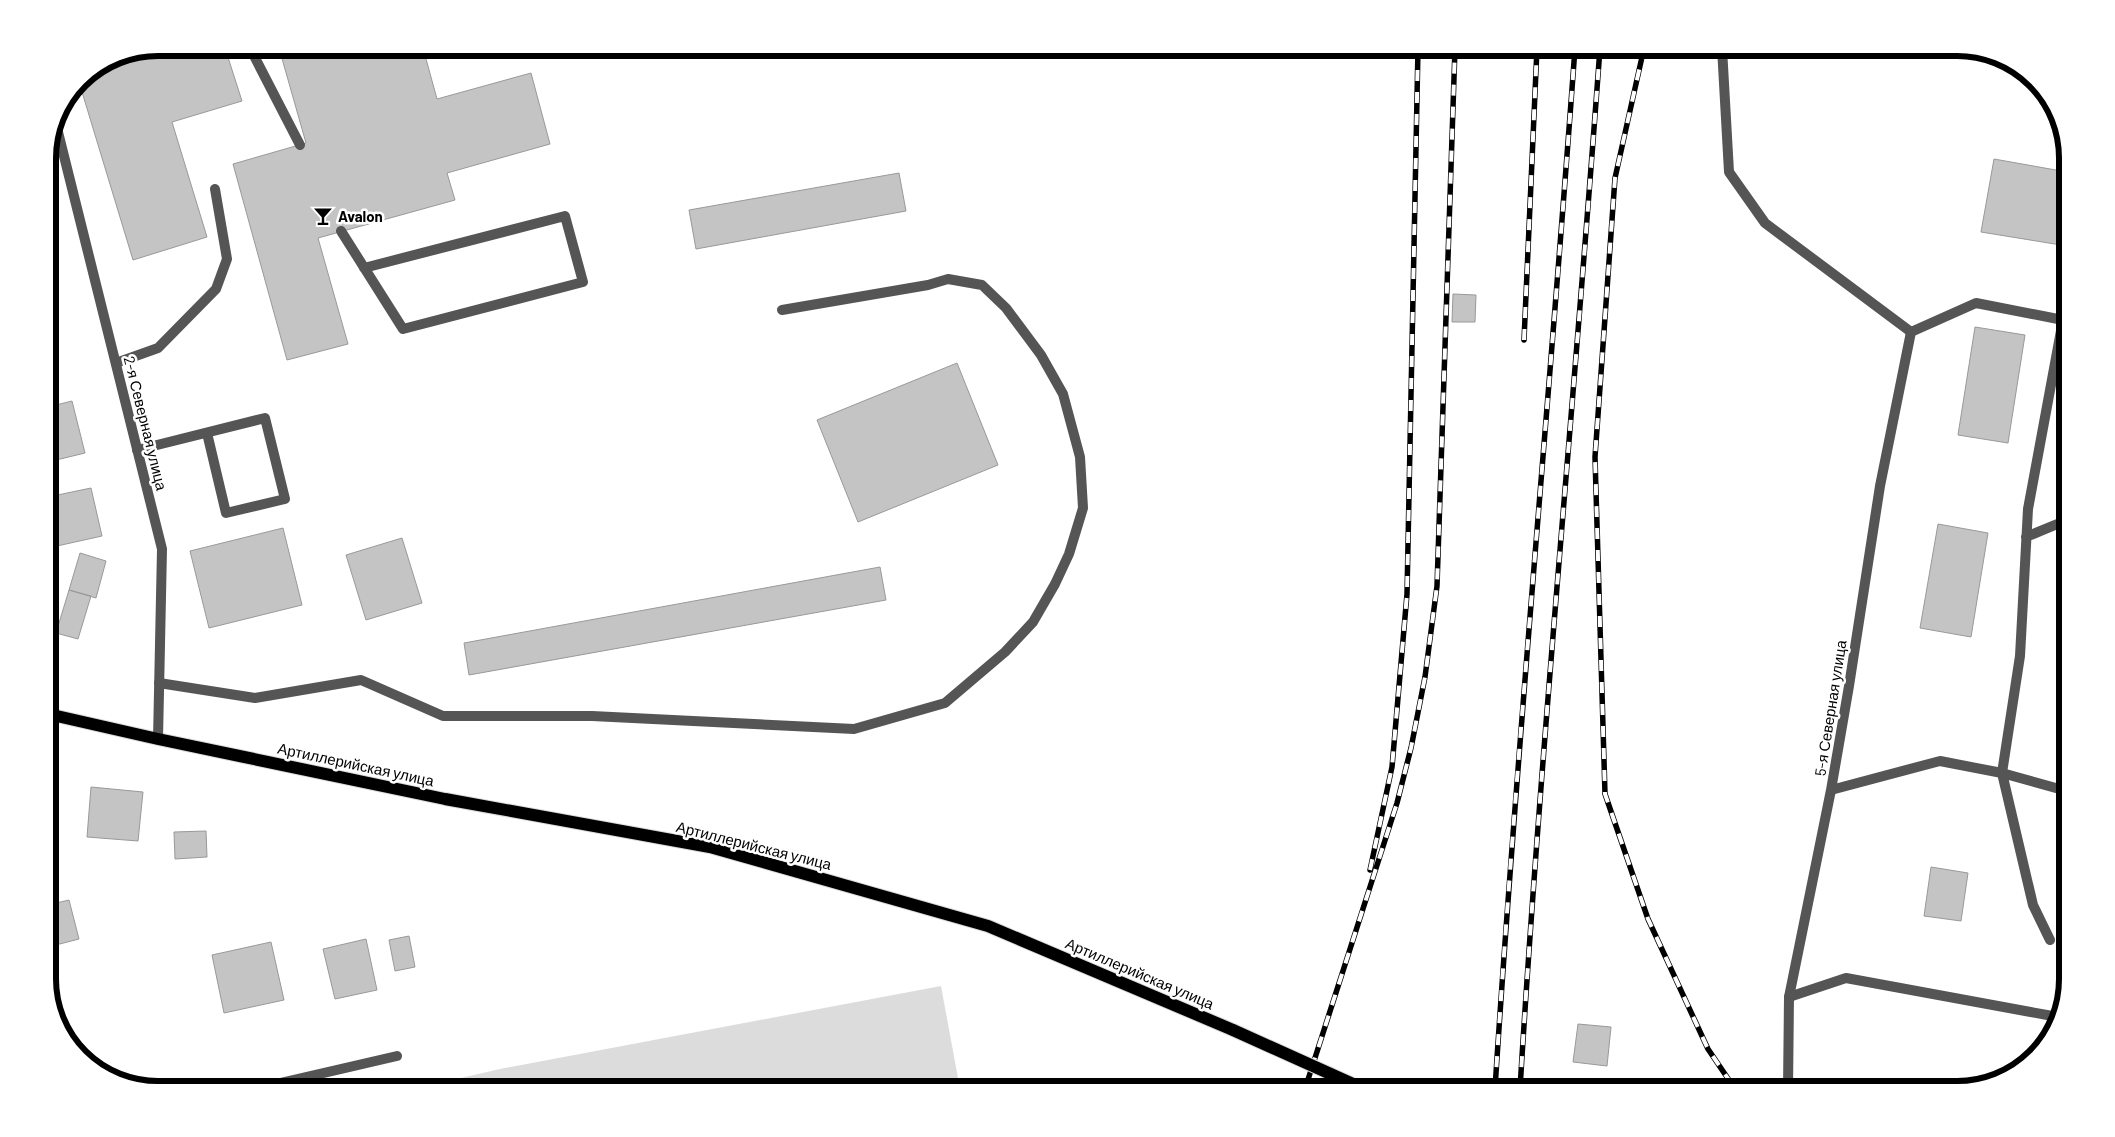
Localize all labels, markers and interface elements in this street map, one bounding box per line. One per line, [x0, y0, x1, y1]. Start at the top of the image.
bar icon: Avalon [312, 205, 334, 227]
place label: Avalon [338, 207, 383, 225]
street label: 2-я Северная улица [121, 354, 172, 493]
street label: 5-я Северная улица [1810, 638, 1850, 777]
street label: Артиллерийская улица [276, 739, 436, 790]
street label: Артиллерийская улица [675, 817, 834, 873]
street label: Артиллерийская улица [1063, 934, 1217, 1013]

